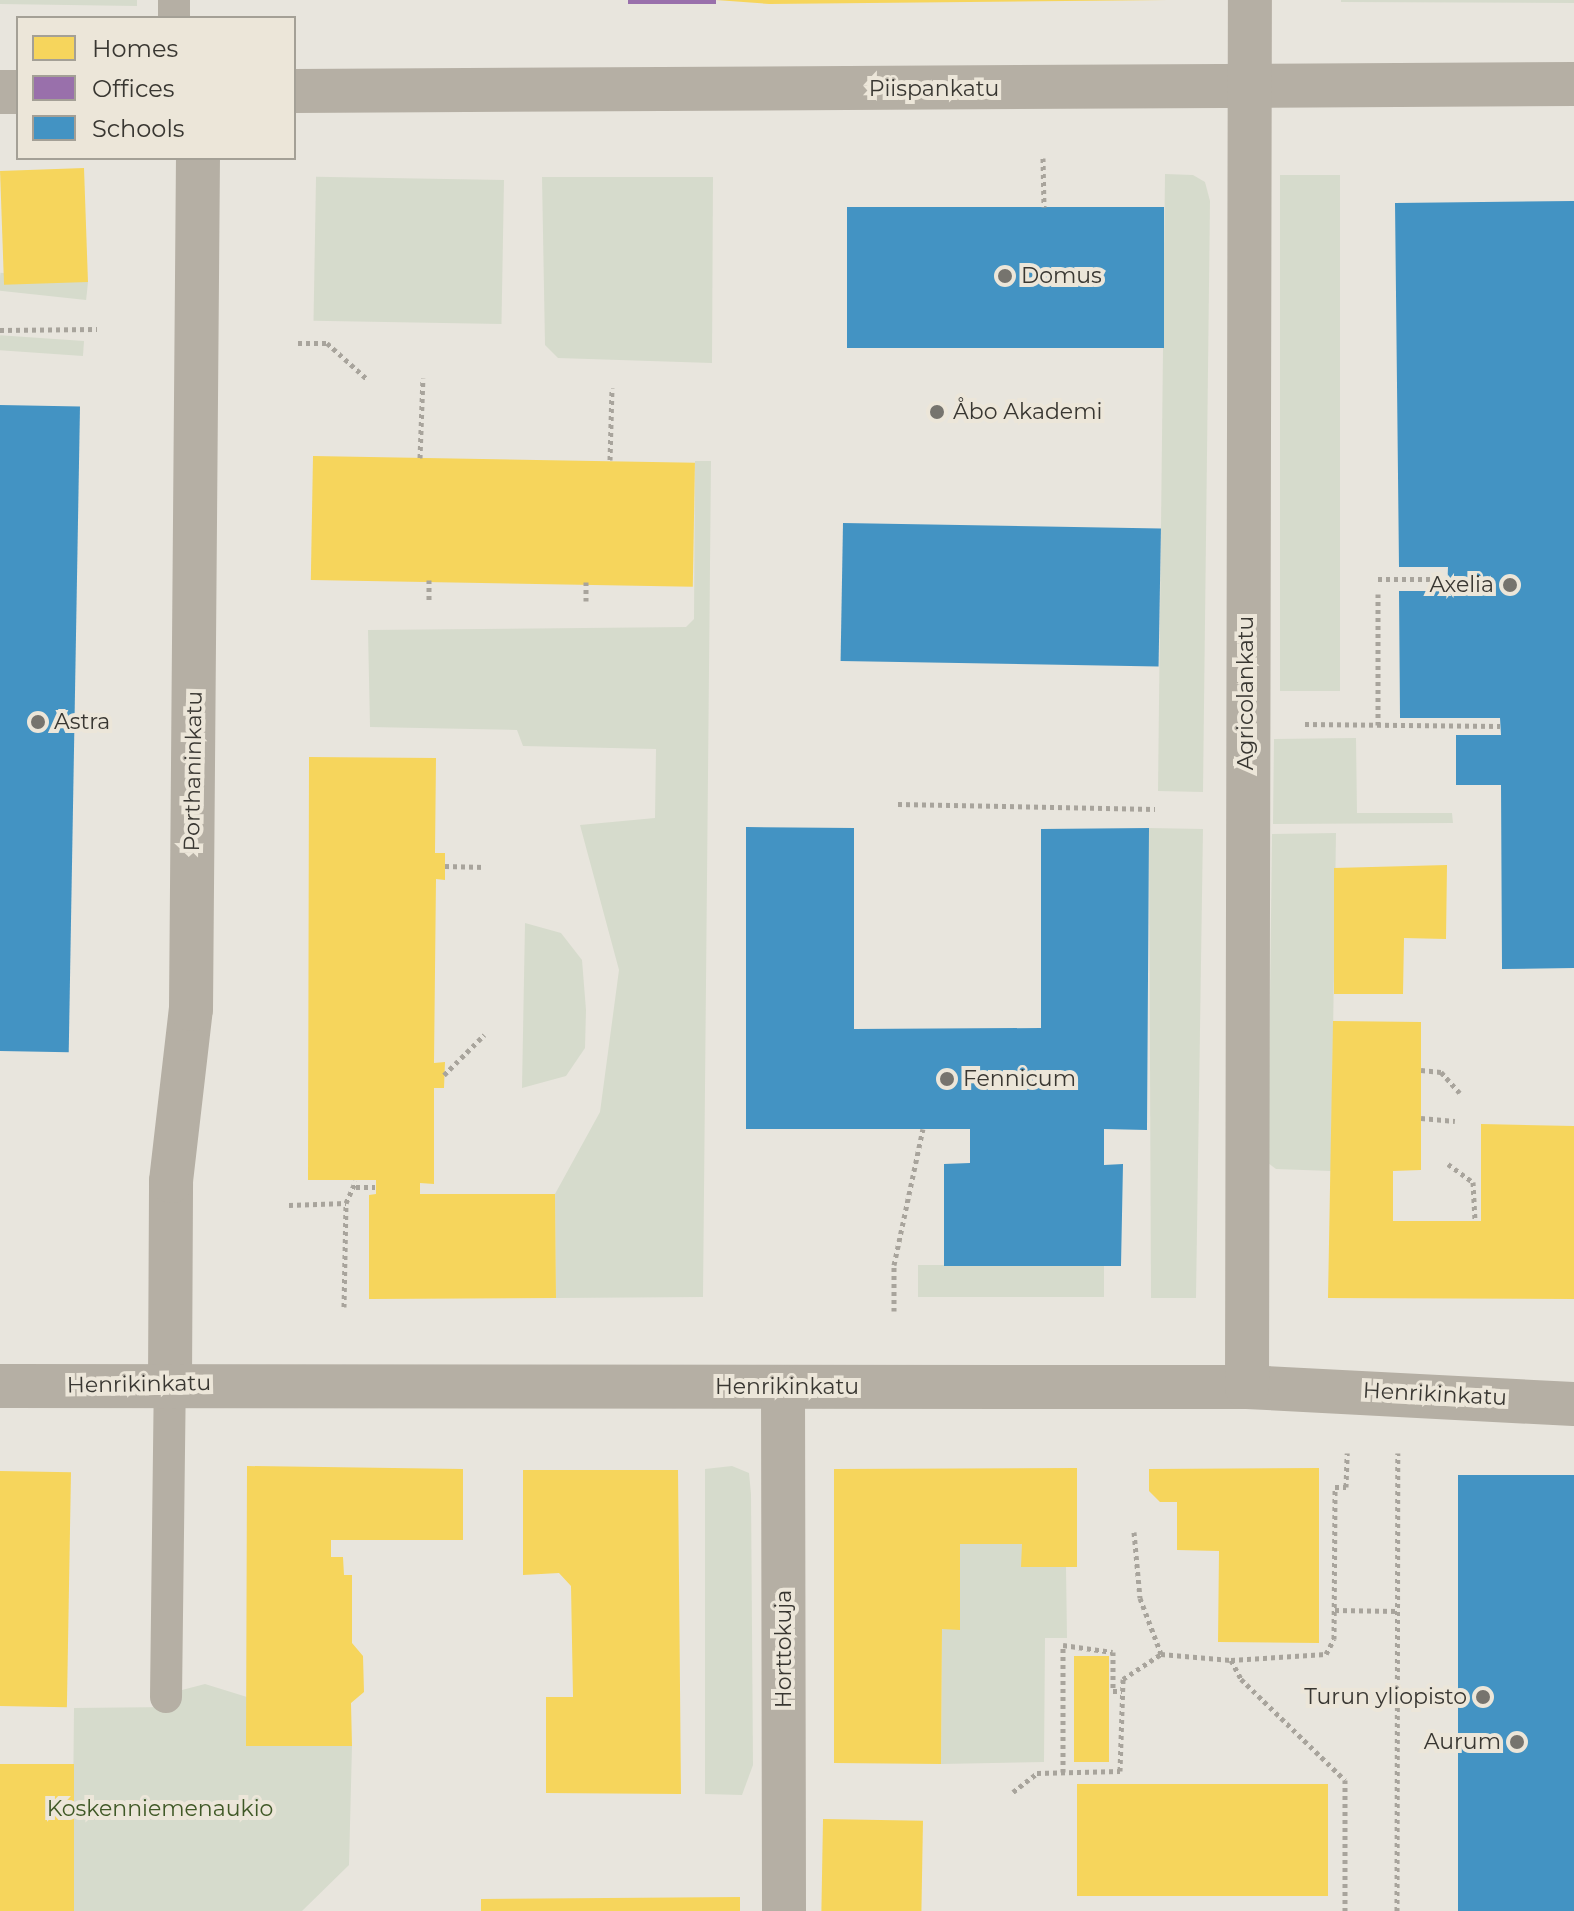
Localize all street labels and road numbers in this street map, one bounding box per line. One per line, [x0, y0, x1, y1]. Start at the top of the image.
street label: Piispankatu [869, 76, 999, 102]
street label: Agricolankatu [1233, 616, 1259, 770]
street label: Porthaninkatu [178, 691, 208, 851]
street label: Henrikinkatu [67, 1370, 211, 1398]
street label: Henrikinkatu [715, 1374, 859, 1400]
street label: Henrikinkatu [1362, 1377, 1508, 1411]
street label: Horttokuja [771, 1590, 797, 1708]

